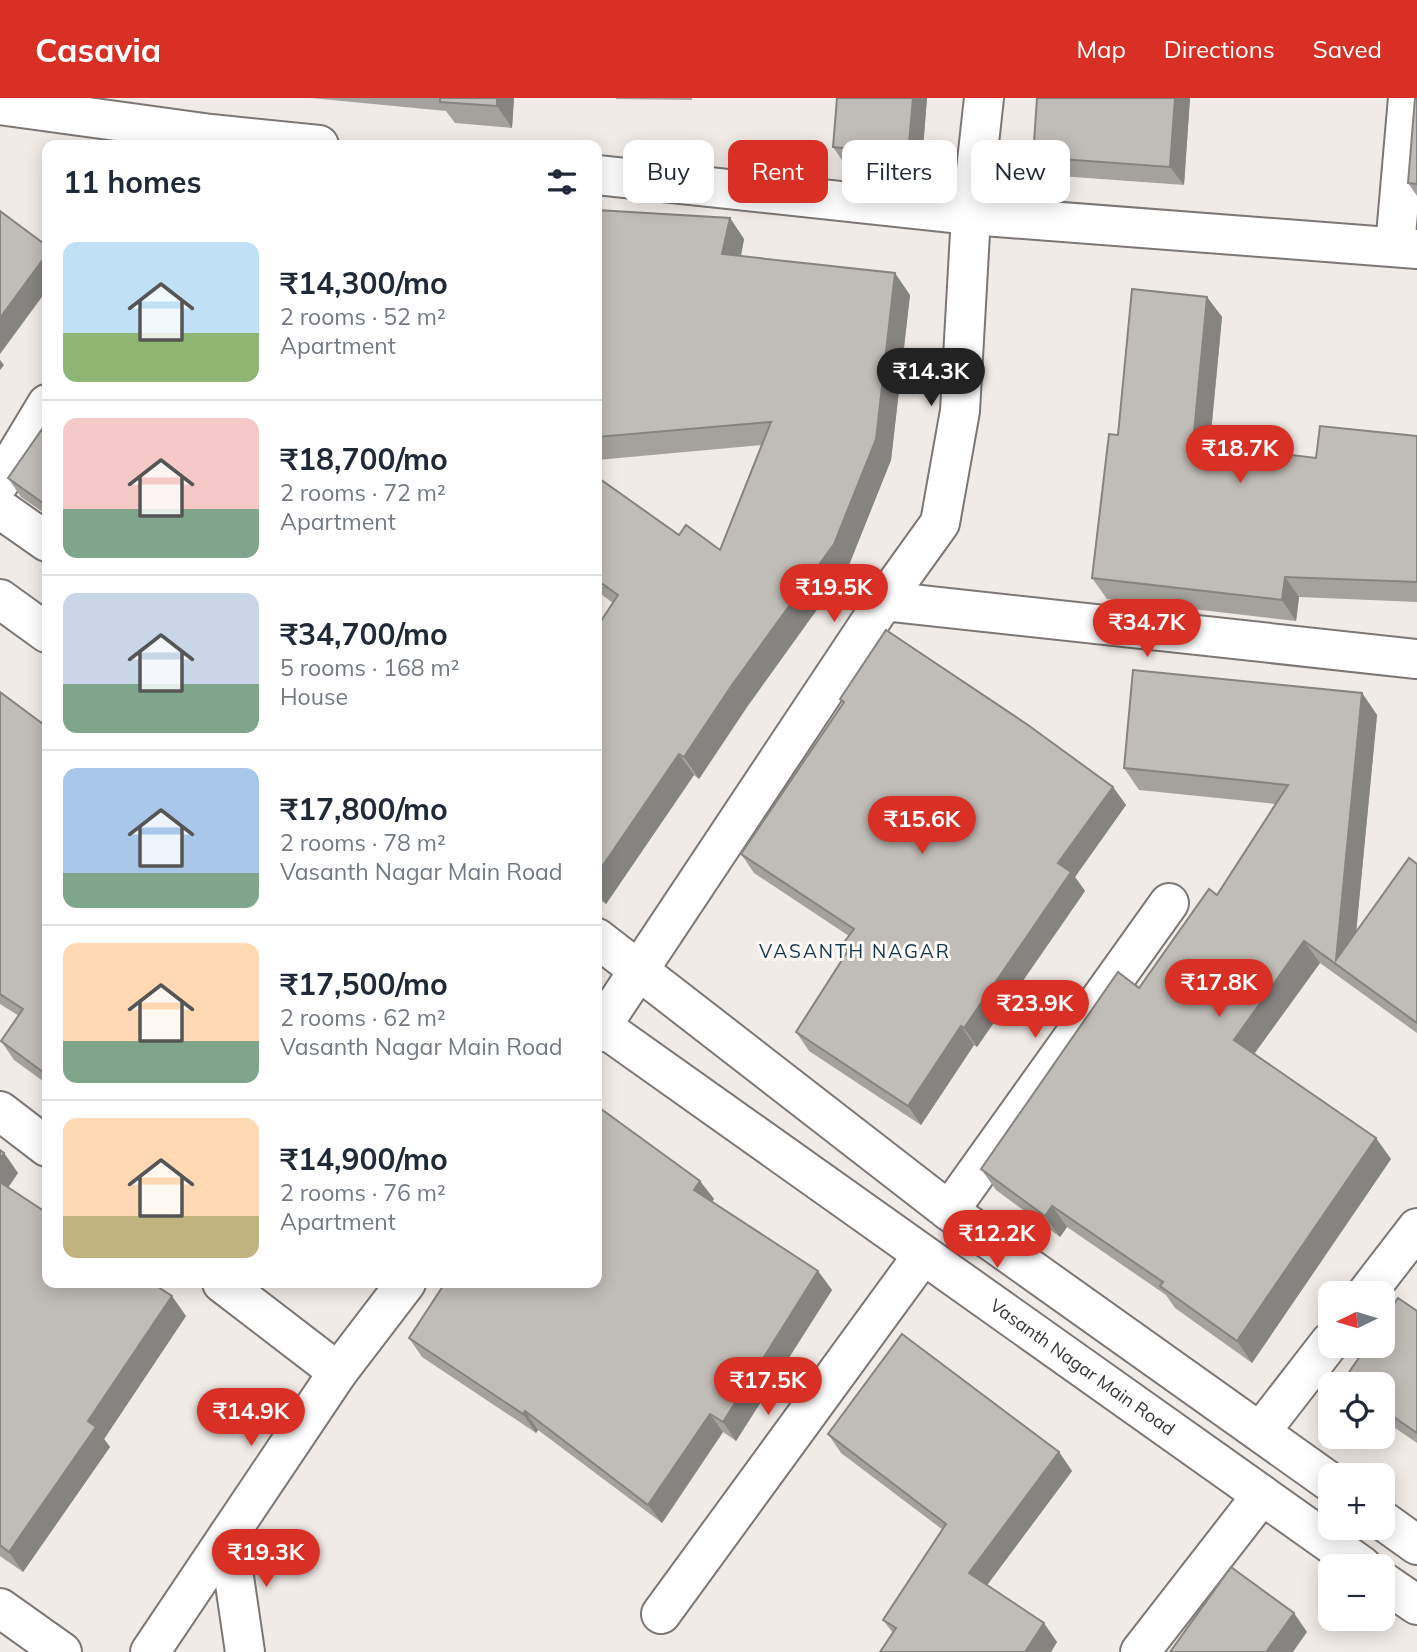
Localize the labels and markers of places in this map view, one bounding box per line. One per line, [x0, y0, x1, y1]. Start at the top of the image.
pin: ₹14.3K [874, 348, 988, 408]
pin: ₹18.7K [1183, 426, 1297, 485]
pin: ₹19.5K [777, 564, 891, 624]
pin: ₹34.7K [1090, 600, 1204, 659]
pin: ₹15.6K [865, 796, 979, 856]
pin: ₹17.8K [1162, 960, 1276, 1019]
pin: ₹23.9K [978, 981, 1092, 1040]
pin: ₹12.2K [940, 1210, 1054, 1270]
pin: ₹17.5K [711, 1358, 825, 1417]
pin: ₹14.9K [194, 1388, 308, 1448]
pin: ₹19.3K [209, 1530, 323, 1589]

